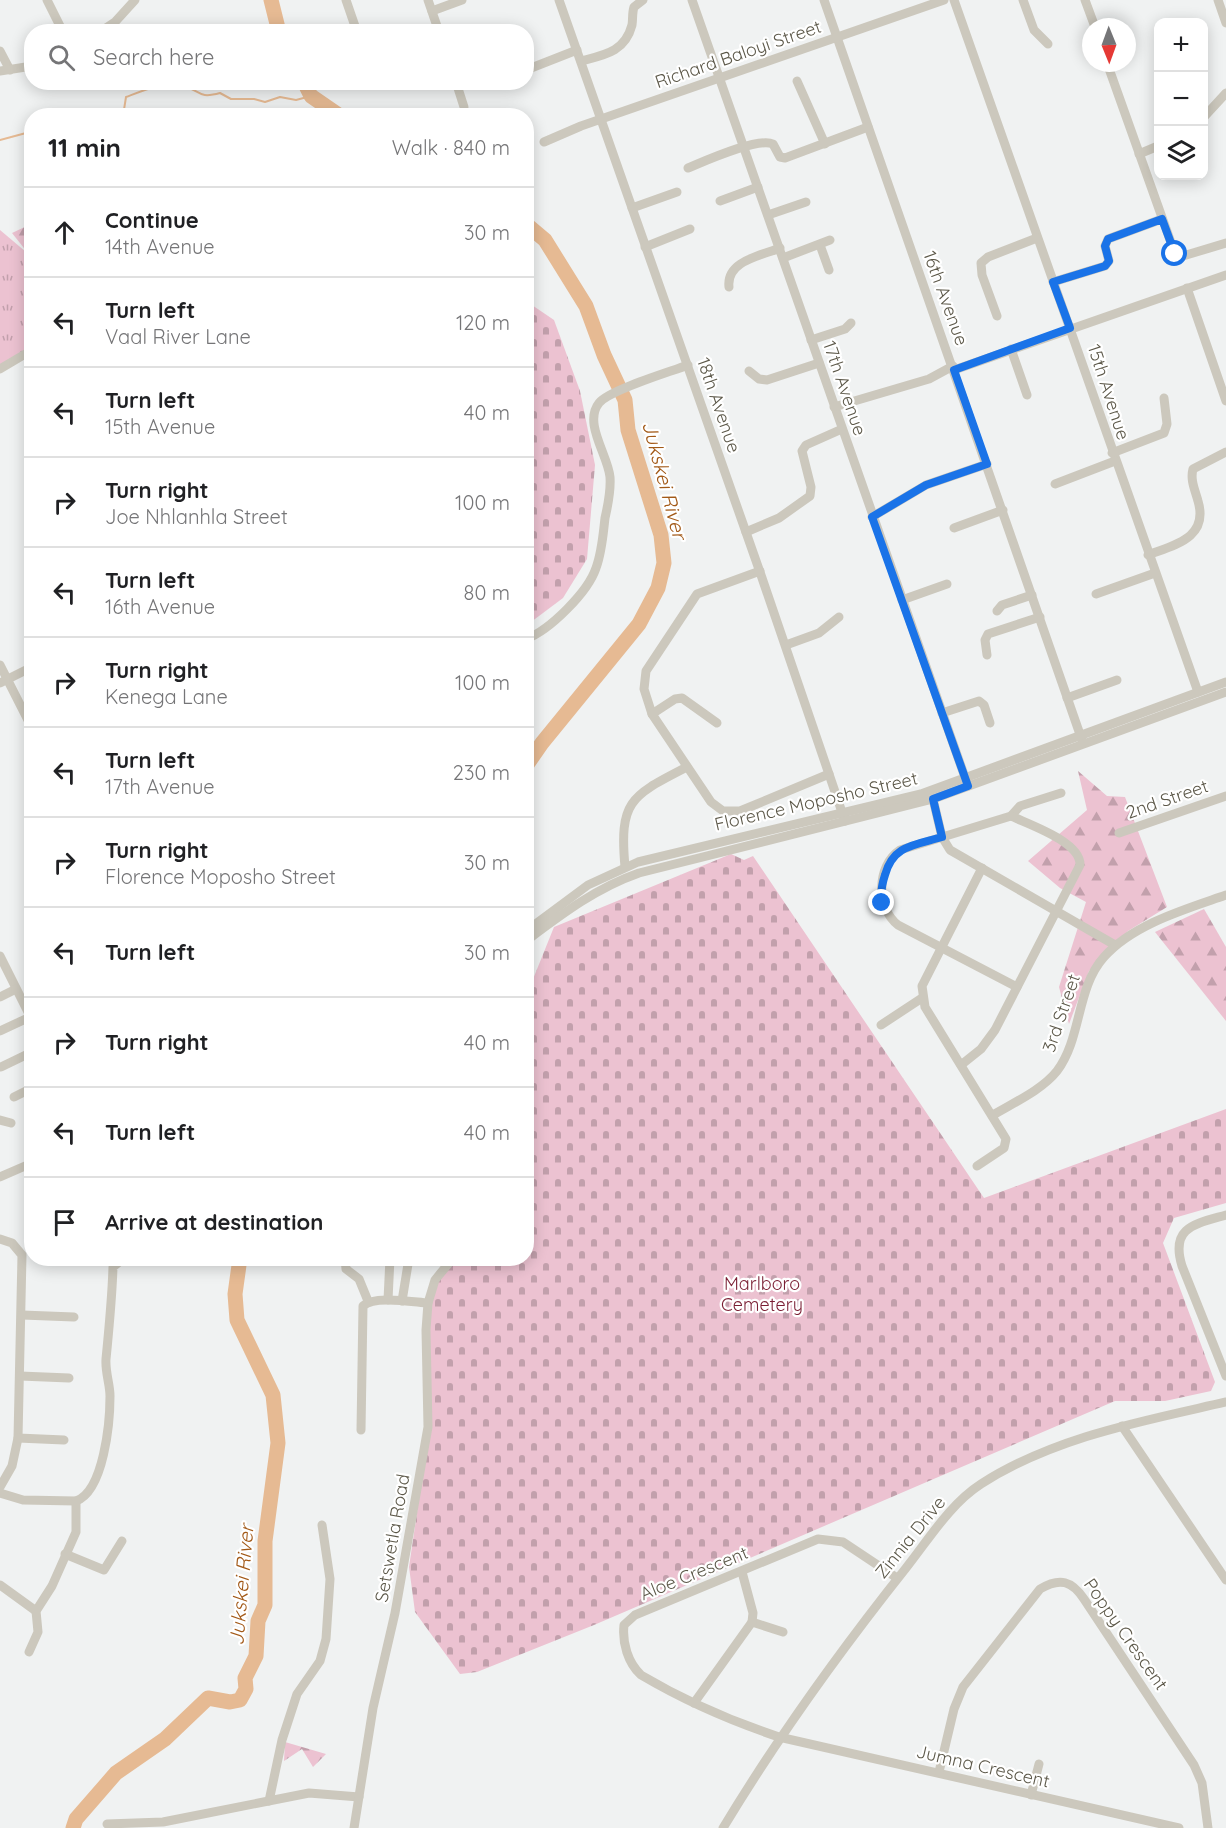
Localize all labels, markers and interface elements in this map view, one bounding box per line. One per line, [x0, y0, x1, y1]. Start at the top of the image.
street label: Richard Baloyi Street [652, 15, 824, 93]
north arrow [1082, 18, 1136, 72]
map controls [1154, 18, 1208, 180]
button: + [1154, 18, 1208, 72]
search box [24, 24, 534, 90]
icon: search [45, 41, 78, 74]
text: Search here [93, 43, 214, 71]
button: − [1154, 72, 1208, 126]
button: layers [1154, 126, 1208, 180]
text: 11 min [48, 131, 121, 164]
text: Walk · 840 m [392, 135, 510, 160]
text: Continue [105, 206, 199, 234]
icon: ahead [48, 216, 81, 249]
text: 30 m [464, 220, 510, 245]
text: 14th Avenue [105, 234, 215, 259]
route start [1161, 240, 1187, 266]
street label: 16th Avenue [918, 247, 974, 349]
text: Turn left [105, 296, 195, 324]
icon: left [48, 306, 81, 339]
text: 120 m [456, 310, 510, 335]
text: Vaal River Lane [105, 324, 251, 349]
street label: 17th Avenue [818, 338, 872, 438]
street label: 15th Avenue [1083, 341, 1135, 443]
street label: 18th Avenue [692, 354, 746, 456]
text: Turn left [105, 386, 195, 414]
icon: left [48, 396, 81, 429]
text: 40 m [464, 400, 510, 425]
text: 15th Avenue [105, 414, 215, 439]
water label: Jukskei River [637, 418, 693, 544]
text: Turn right [105, 476, 209, 504]
icon: right [48, 486, 81, 519]
text: 100 m [455, 490, 510, 515]
text: Joe Nhlanhla Street [105, 504, 288, 529]
text: Turn left [105, 566, 195, 594]
icon: left [48, 576, 81, 609]
text: 80 m [464, 580, 510, 605]
text: 16th Avenue [105, 594, 215, 619]
text: Turn right [105, 656, 209, 684]
icon: right [48, 666, 81, 699]
text: 100 m [455, 670, 510, 695]
text: Kenega Lane [105, 684, 228, 709]
text: Turn left [105, 746, 195, 774]
icon: left [48, 756, 81, 789]
text: 230 m [453, 760, 510, 785]
street label: Florence Moposho Street [712, 766, 920, 836]
text: 17th Avenue [105, 774, 215, 799]
street label: 2nd Street [1123, 774, 1211, 824]
text: Turn right [105, 836, 209, 864]
icon: right [48, 846, 81, 879]
text: 30 m [464, 850, 510, 875]
text: Florence Moposho Street [105, 864, 336, 889]
route end [868, 889, 894, 915]
icon: left [48, 936, 81, 969]
text: Turn left [105, 938, 195, 966]
text: 30 m [464, 940, 510, 965]
street label: 3rd Street [1037, 971, 1085, 1055]
icon: right [48, 1026, 81, 1059]
text: Turn right [105, 1028, 209, 1056]
text: 40 m [464, 1030, 510, 1055]
icon: left [48, 1116, 81, 1149]
text: Turn left [105, 1118, 195, 1146]
text: 40 m [464, 1120, 510, 1145]
icon: arrive [48, 1206, 81, 1239]
text: Arrive at destination [105, 1208, 323, 1236]
park label: Marlboro Cemetery [721, 1272, 803, 1316]
street label: Setswetla Road [369, 1472, 415, 1604]
street label: Zinnia Drive [870, 1491, 950, 1583]
water label: Jukskei River [223, 1521, 259, 1646]
street label: Aloe Crescent [637, 1541, 751, 1605]
street label: Poppy Crescent [1079, 1574, 1173, 1694]
street label: Jumna Crescent [914, 1739, 1052, 1793]

